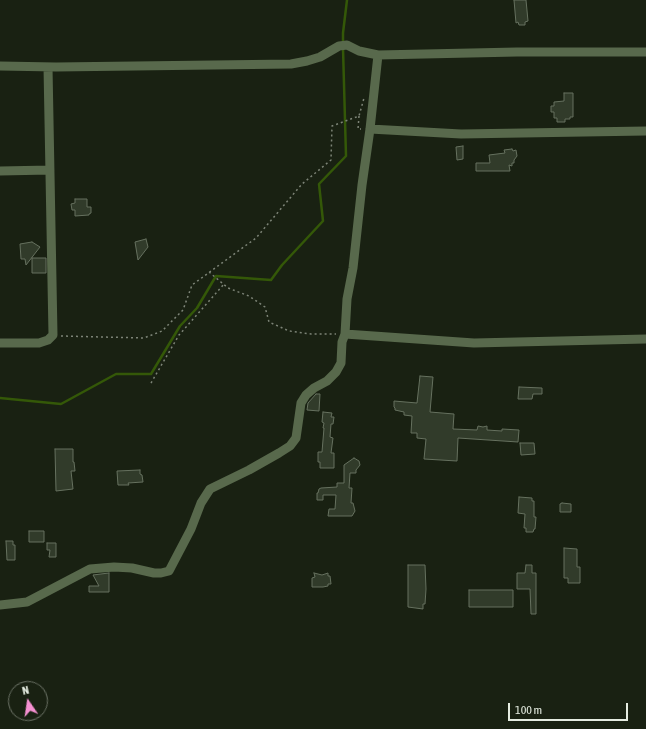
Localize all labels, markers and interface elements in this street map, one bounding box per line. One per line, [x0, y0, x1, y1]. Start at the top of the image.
north arrow [8, 681, 48, 721]
text: N [21, 684, 30, 697]
scale bar [510, 695, 630, 721]
text: 100 m [515, 703, 542, 717]

